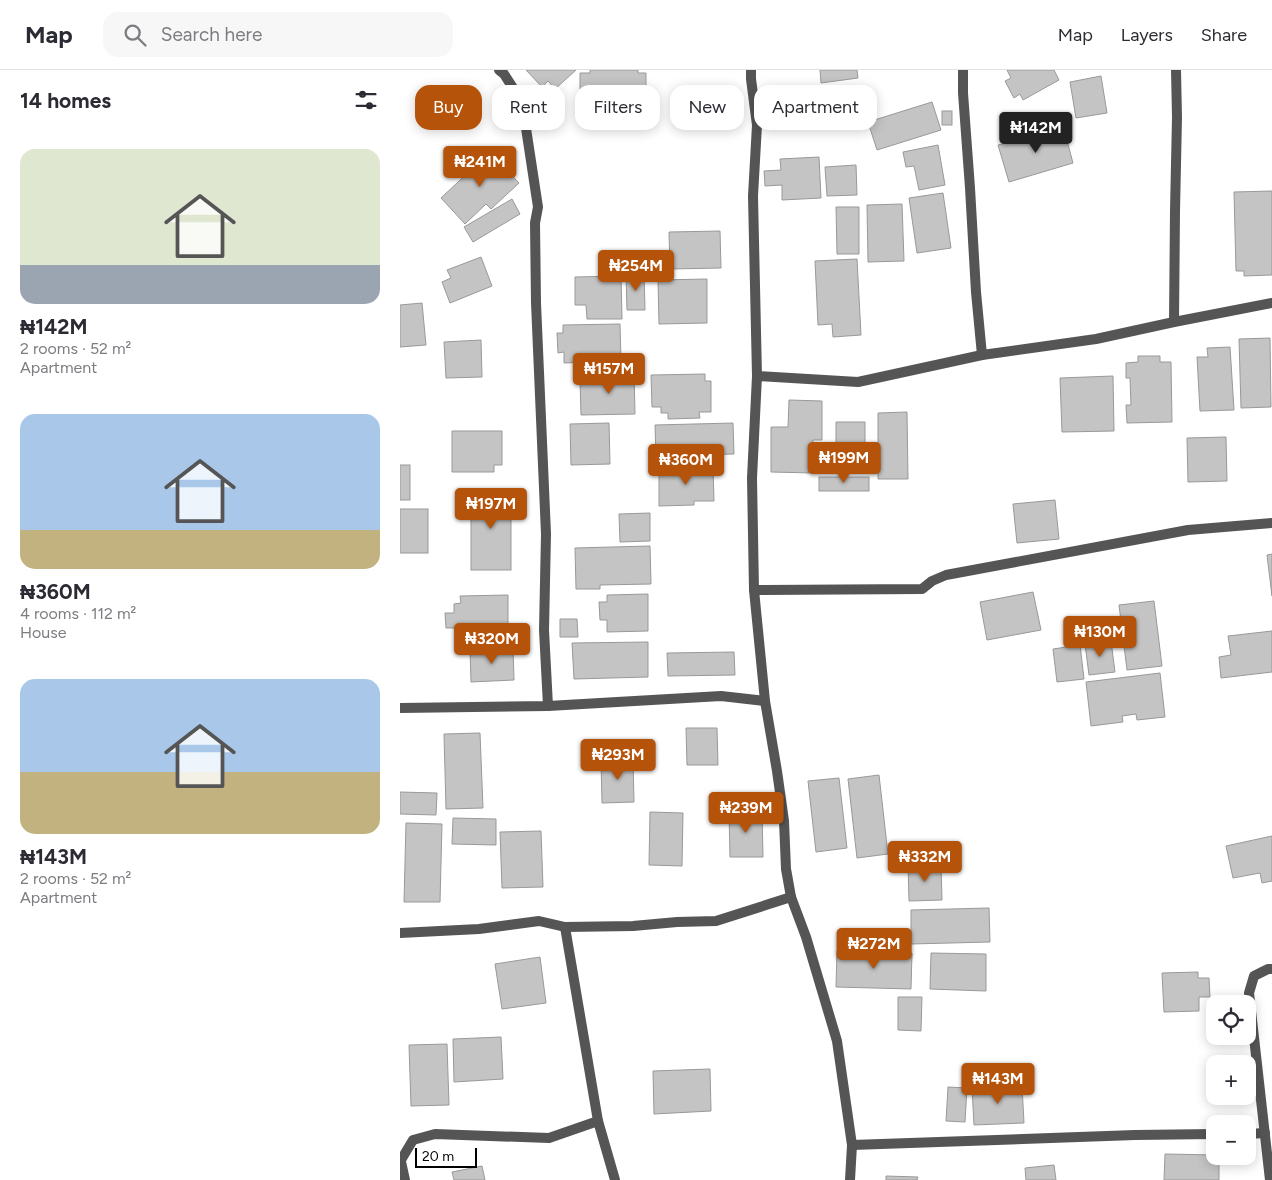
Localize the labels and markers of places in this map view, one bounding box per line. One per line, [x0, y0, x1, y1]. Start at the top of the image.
pin: ₦142M [1001, 112, 1071, 154]
pin: ₦241M [445, 146, 515, 188]
pin: ₦254M [601, 250, 671, 292]
pin: ₦157M [574, 352, 644, 395]
pin: ₦199M [809, 442, 879, 484]
pin: ₦360M [651, 444, 721, 486]
pin: ₦197M [456, 488, 526, 530]
pin: ₦130M [1065, 616, 1135, 658]
pin: ₦320M [457, 622, 527, 665]
pin: ₦293M [583, 738, 653, 781]
pin: ₦239M [711, 792, 781, 834]
pin: ₦332M [890, 840, 960, 883]
pin: ₦272M [839, 928, 909, 970]
pin: ₦143M [963, 1062, 1033, 1105]

